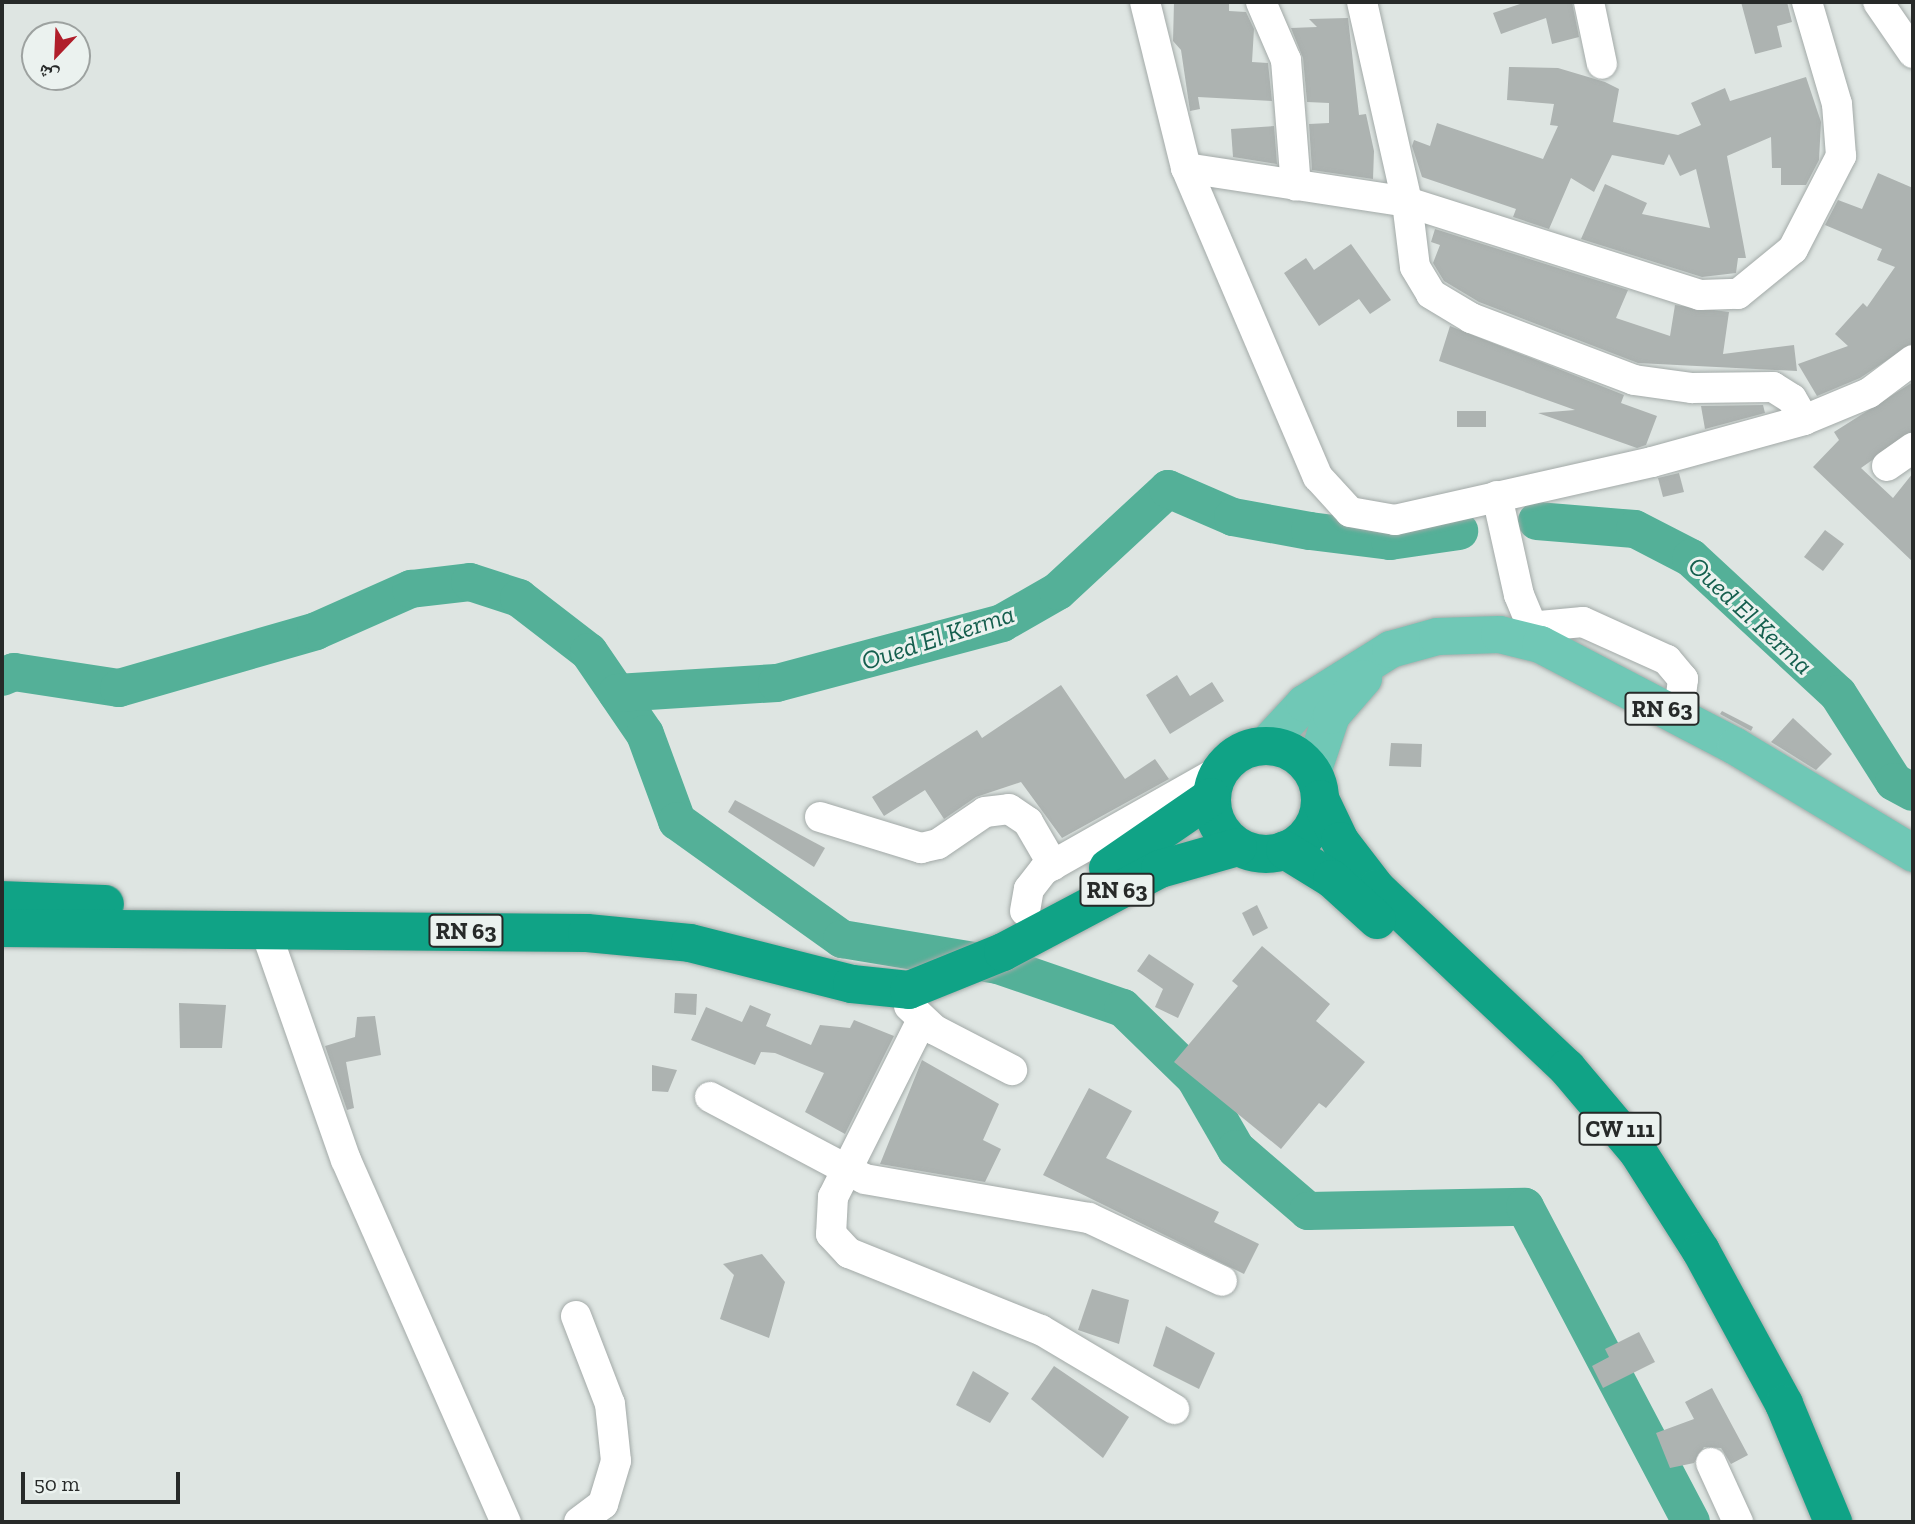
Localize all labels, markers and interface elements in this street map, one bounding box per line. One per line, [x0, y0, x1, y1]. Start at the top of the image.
north arrow [21, 21, 91, 91]
text: ش [35, 59, 62, 88]
water label: Oued El Kerma [1681, 550, 1819, 682]
water label: Oued El Kerma [858, 599, 1018, 677]
road number: RN 63 [1624, 690, 1700, 729]
road number: RN 63 [1078, 870, 1156, 909]
road number: RN 63 [428, 912, 504, 950]
road number: CW 111 [1578, 1110, 1662, 1148]
scale bar [24, 1458, 184, 1502]
text: 50 m [34, 1471, 80, 1496]

